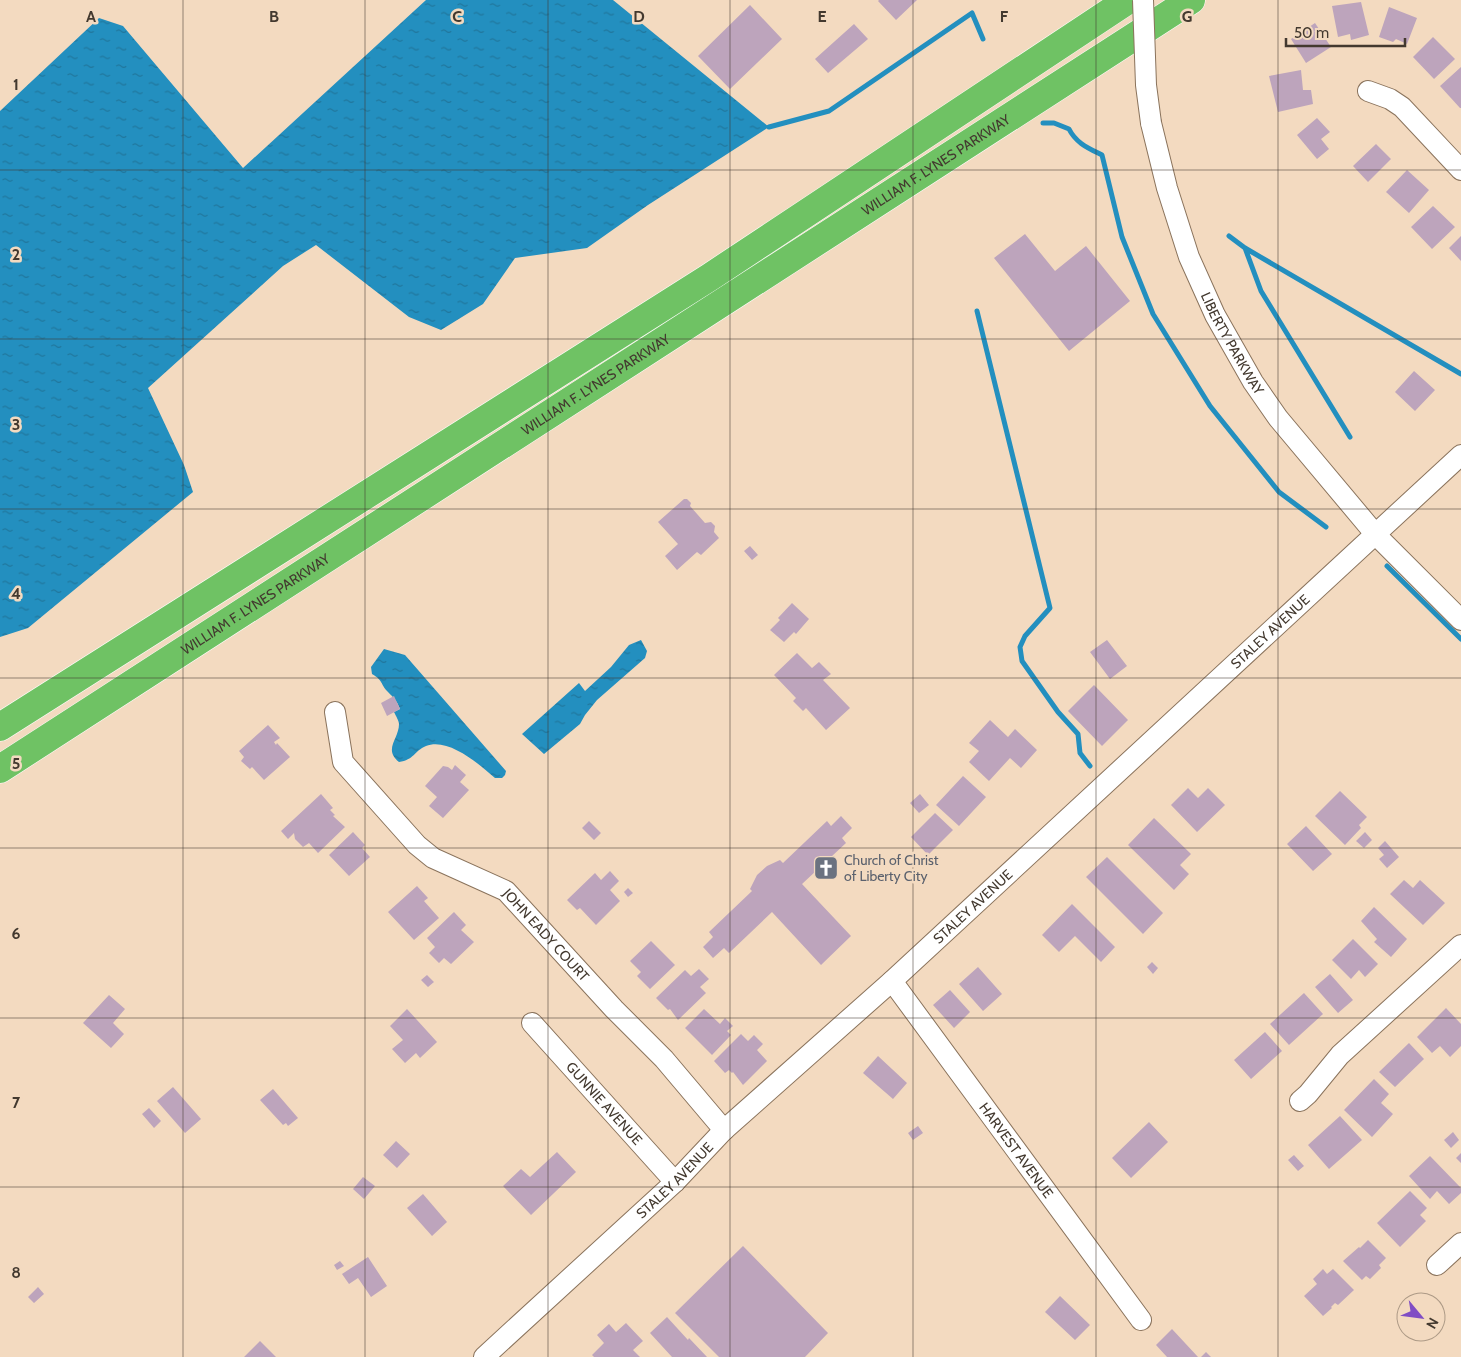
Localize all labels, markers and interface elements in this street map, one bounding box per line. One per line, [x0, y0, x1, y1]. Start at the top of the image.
text: A [86, 7, 96, 26]
text: B [269, 7, 279, 26]
text: C [452, 7, 462, 26]
text: D [633, 7, 645, 26]
text: E [817, 7, 827, 26]
text: F [1000, 7, 1009, 26]
text: G [1182, 7, 1192, 26]
scale bar [1286, 15, 1405, 47]
text: 50 m [1294, 24, 1329, 42]
text: 1 [13, 75, 19, 94]
street label: WILLIAM F. LYNES PARKWAY [858, 110, 1015, 219]
text: 2 [12, 245, 20, 264]
street label: LIBERTY PARKWAY [1197, 289, 1269, 399]
street label: WILLIAM F. LYNES PARKWAY [518, 329, 674, 439]
text: 3 [12, 415, 20, 434]
street label: WILLIAM F. LYNES PARKWAY [178, 549, 334, 659]
text: 4 [11, 584, 21, 603]
street label: STALEY AVENUE [1227, 590, 1314, 672]
text: 5 [12, 754, 20, 773]
place label: Church of Christ of Liberty City [844, 851, 939, 885]
church icon: Church of Christ of Liberty City [813, 855, 839, 881]
street label: STALEY AVENUE [929, 865, 1016, 947]
street label: JOHN EADY COURT [498, 884, 594, 985]
text: 6 [12, 924, 21, 943]
street label: GUNNIE AVENUE [562, 1058, 646, 1149]
text: 7 [12, 1093, 21, 1112]
street label: HARVEST AVENUE [975, 1099, 1057, 1202]
street label: STALEY AVENUE [632, 1138, 717, 1222]
text: 8 [11, 1263, 21, 1282]
north arrow [1396, 1292, 1446, 1342]
text: N [1422, 1315, 1443, 1332]

